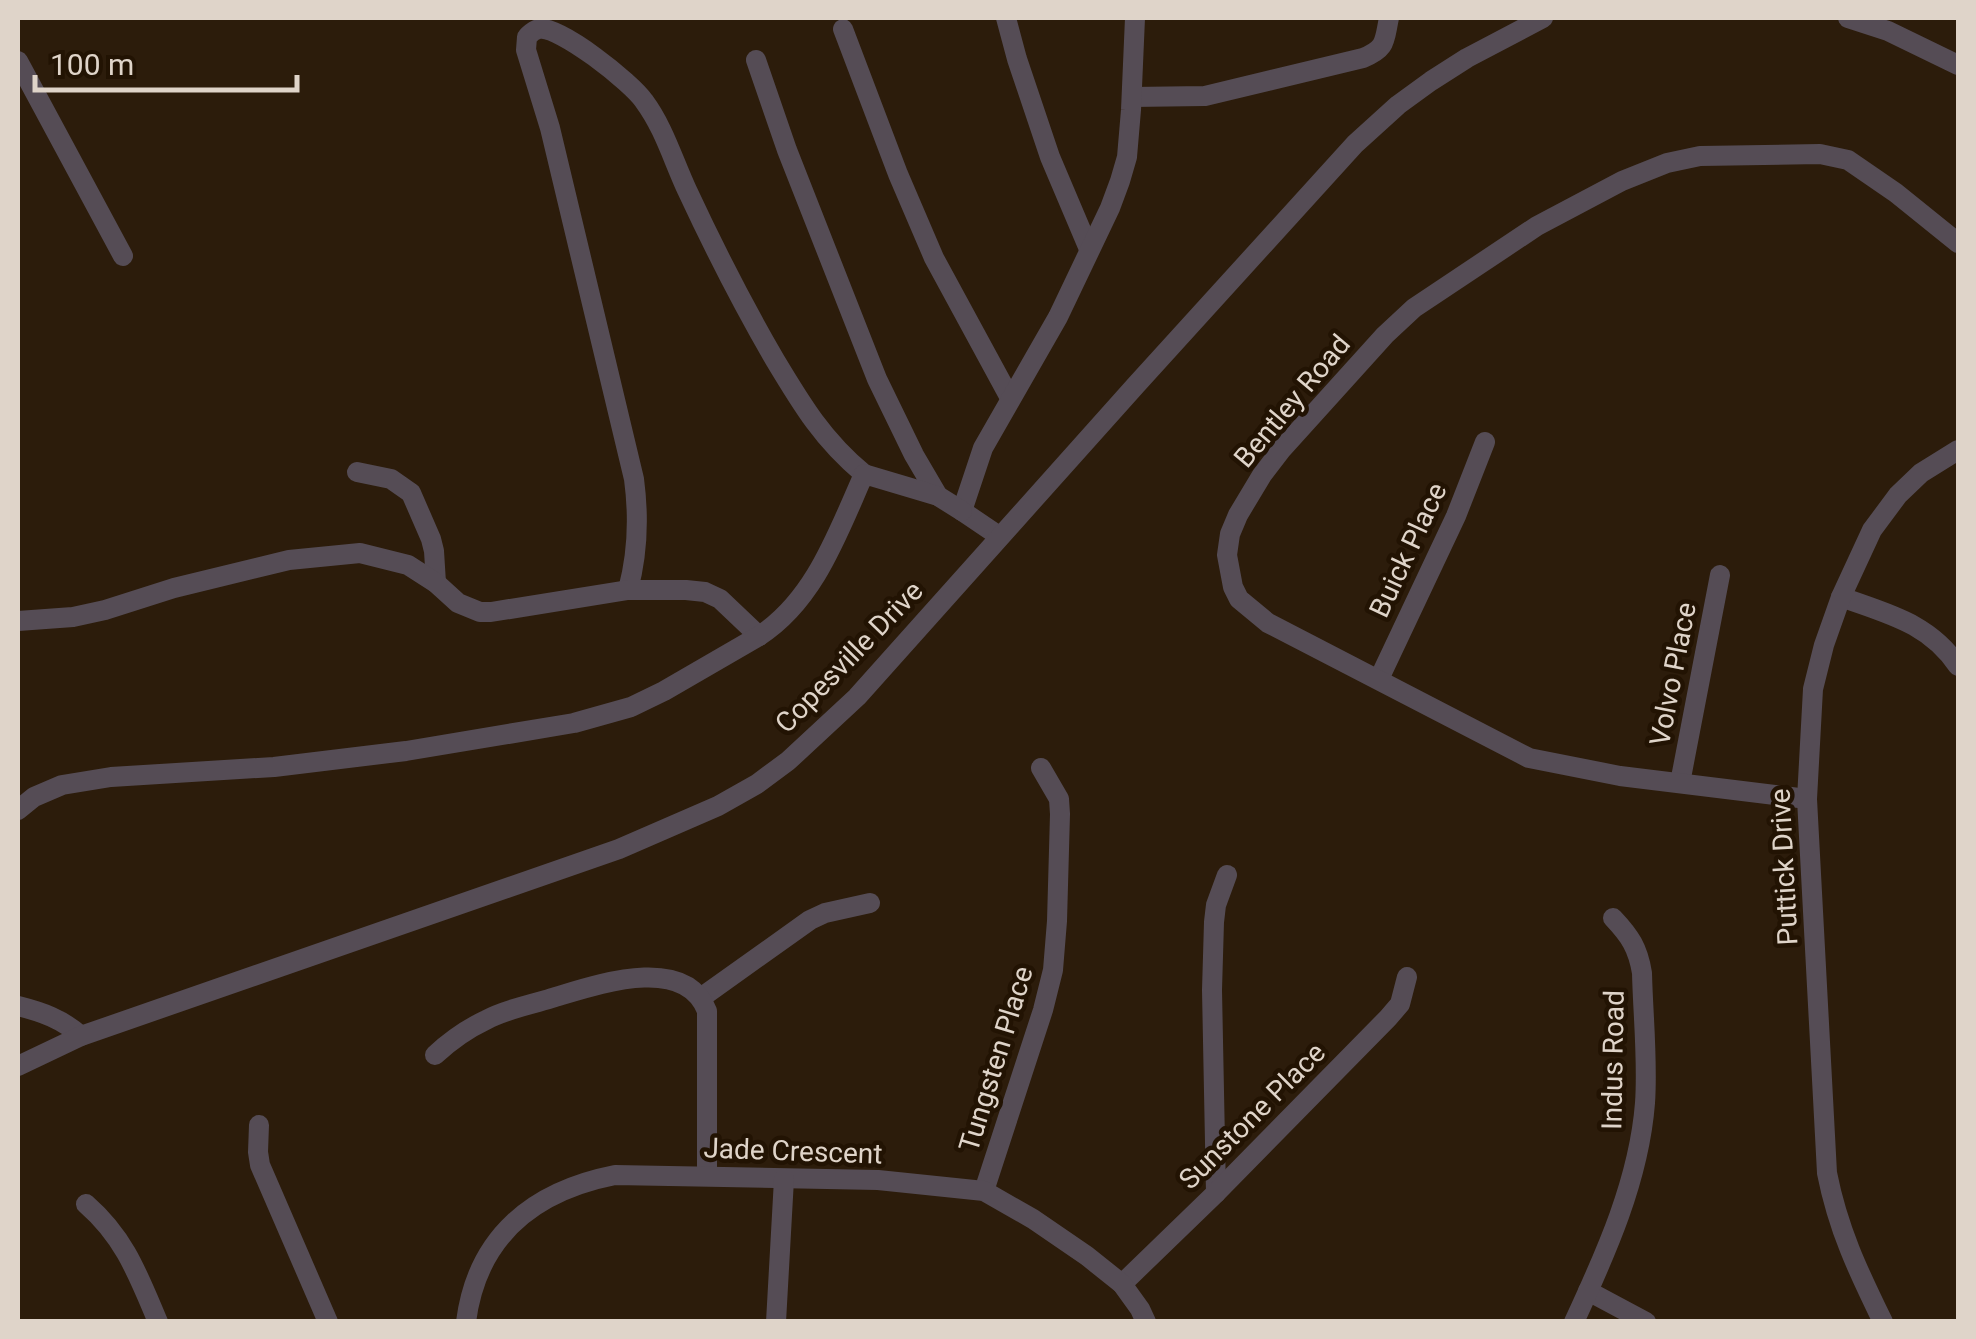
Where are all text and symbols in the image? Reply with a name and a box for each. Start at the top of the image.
scale bar [35,30,298,92]
text: 100 m [50,47,134,82]
street label: Bentley Road [1227,328,1357,474]
street label: Buick Place [1362,477,1454,623]
street label: Copesville Drive [768,574,930,740]
street label: Volvo Place [1643,599,1703,749]
street label: Puttick Drive [1763,788,1805,946]
street label: Tungsten Place [952,962,1040,1156]
street label: Indus Road [1595,990,1631,1130]
street label: Sunstone Place [1172,1036,1332,1196]
street label: Jade Crescent [703,1131,883,1171]

